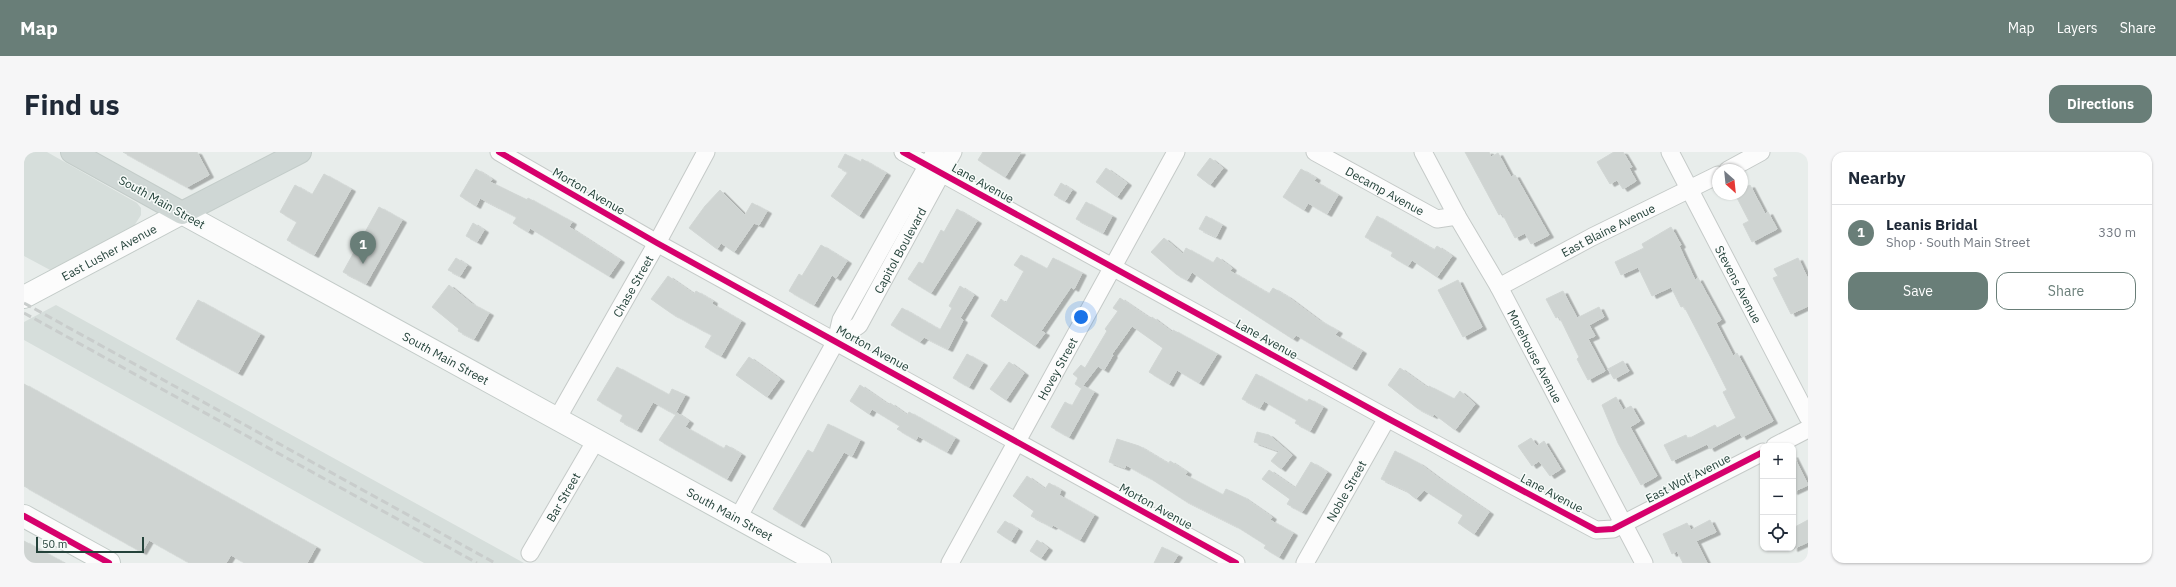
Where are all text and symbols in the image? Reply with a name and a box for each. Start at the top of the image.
text: Map [20,16,58,40]
text: Map [2008,19,2035,37]
text: Layers [2057,19,2098,37]
text: Share [2120,19,2156,37]
button: Directions [2049,85,2152,123]
text: Find us [24,86,120,123]
street label: Lane Avenue [949,160,1017,206]
street label: Decamp Avenue [1343,163,1427,218]
street label: Morton Avenue [550,164,628,218]
north arrow [1712,164,1748,200]
text: Nearby [1848,167,1906,189]
street label: South Main Street [116,172,208,232]
street label: East Blaine Avenue [1558,200,1658,260]
street label: Capitol Boulevard [870,205,929,296]
text: Leanis Bridal [1886,215,1978,234]
street label: East Lusher Avenue [59,220,159,283]
text: 1 [1857,224,1865,241]
text: 330 m [2098,224,2136,241]
pin: 1 [350,231,376,264]
text: Shop · South Main Street [1886,234,2030,251]
street label: Stevens Avenue [1712,243,1765,326]
street label: Chase Street [609,252,656,320]
button: Save [1848,272,1988,310]
button: Share [1996,272,2136,310]
your location [1071,307,1091,327]
street label: Morehouse Avenue [1505,307,1566,406]
street label: Lane Avenue [1233,316,1301,362]
street label: Morton Avenue [834,322,913,375]
street label: South Main Street [400,328,492,388]
street label: Hovey Street [1034,335,1080,402]
map controls [1760,443,1796,551]
button: + [1760,443,1796,479]
street label: East Wolf Avenue [1643,450,1733,506]
street label: Noble Street [1323,458,1369,524]
street label: Bar Street [543,470,583,524]
street label: Lane Avenue [1518,470,1586,516]
button: − [1760,479,1796,515]
street label: Morton Avenue [1117,480,1196,533]
street label: South Main Street [684,484,776,543]
button: locate [1760,515,1796,551]
scale bar [36,535,144,554]
text: 50 m [42,537,67,551]

